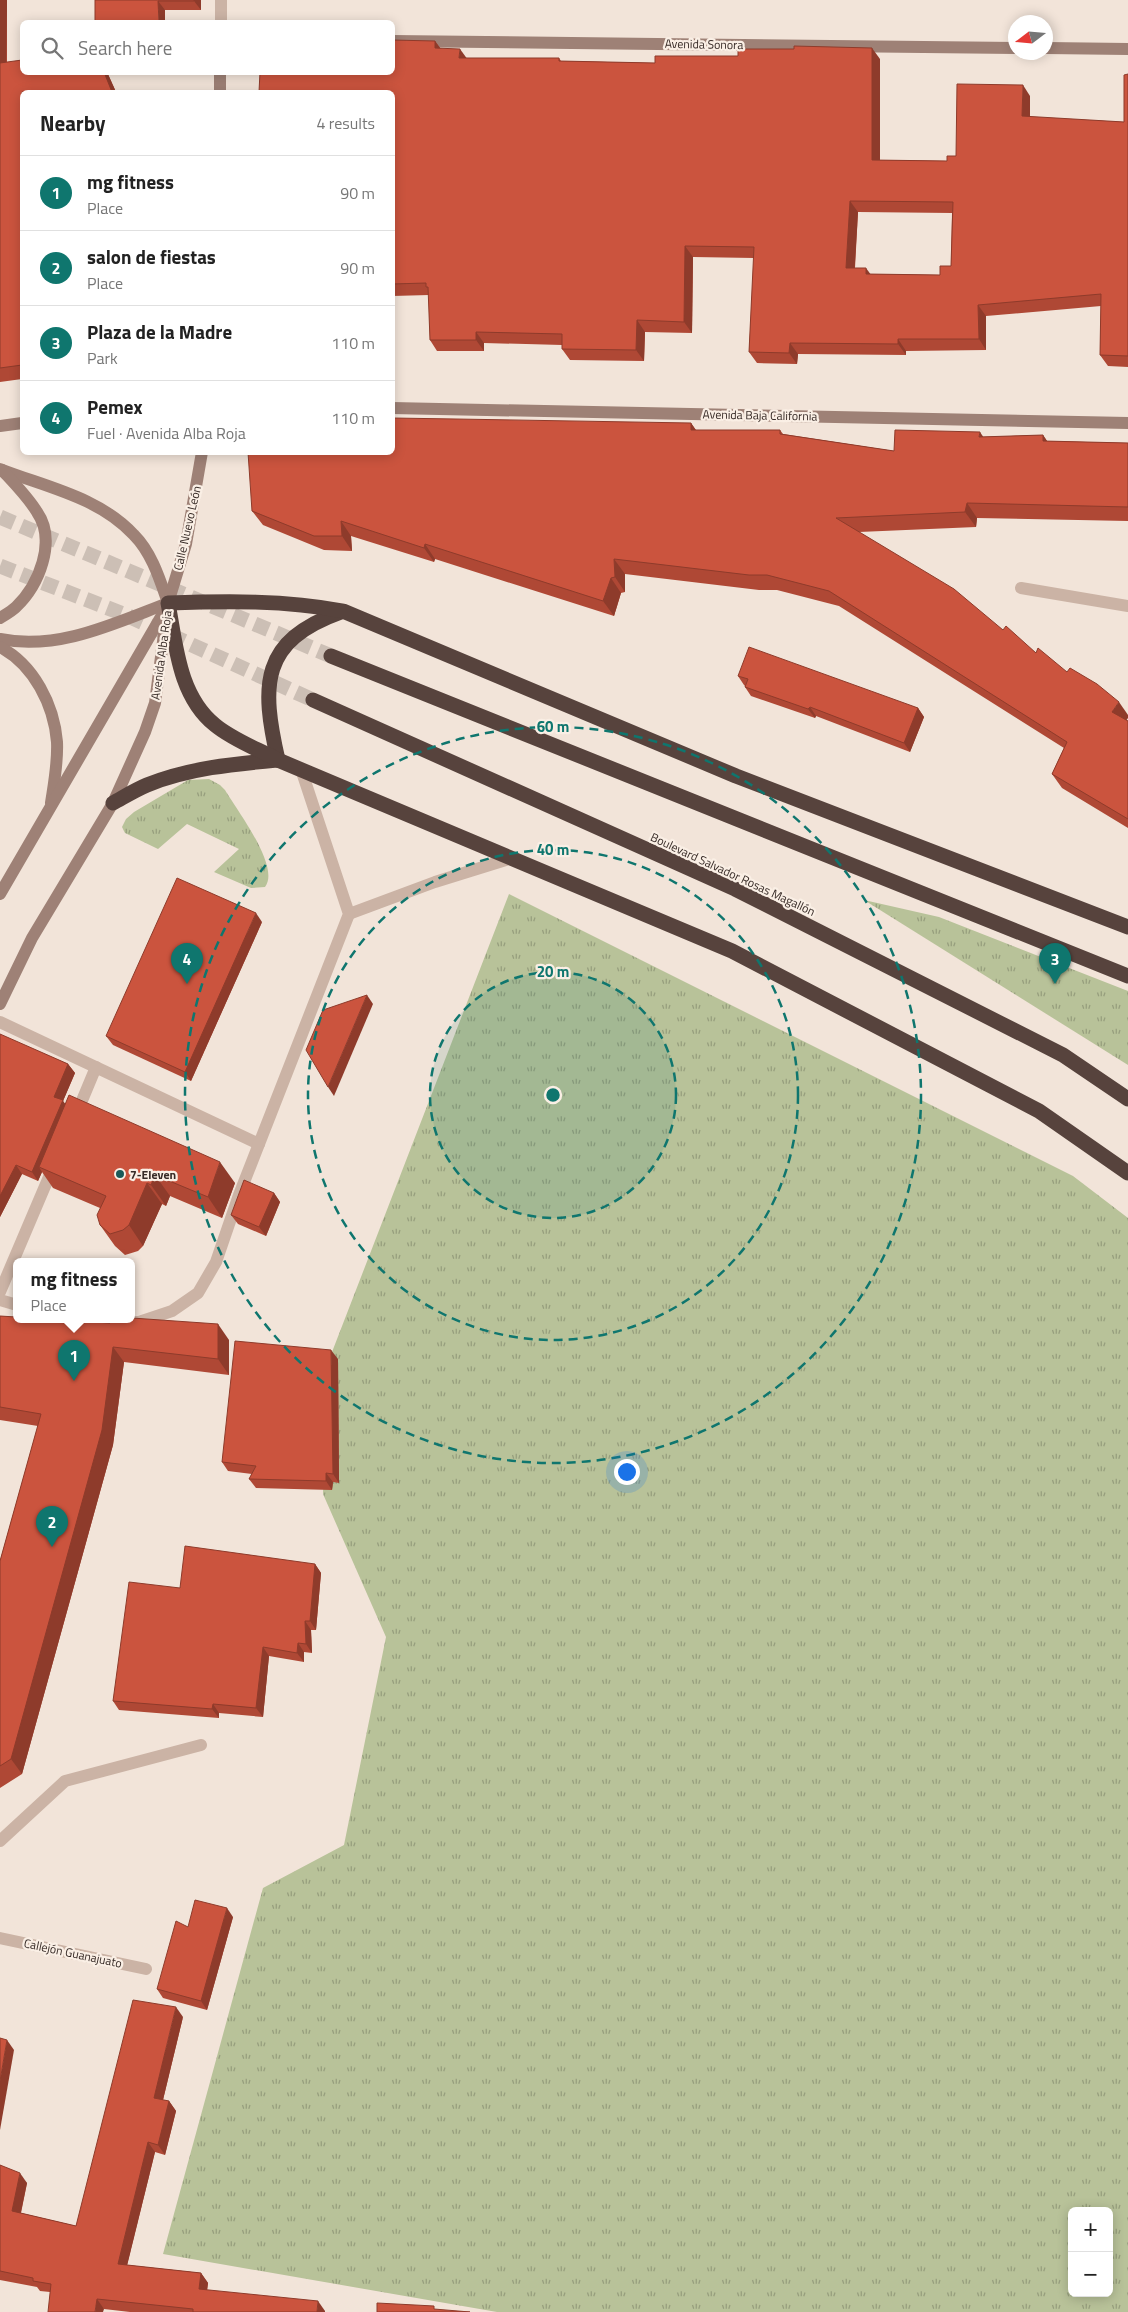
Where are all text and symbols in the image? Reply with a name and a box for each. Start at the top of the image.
north arrow [1008,15,1053,60]
search box [20,20,395,75]
text: Search here [78,33,172,62]
icon: search [38,34,66,62]
street label: Avenida Sonora [665,34,743,54]
text: Nearby [40,107,105,139]
text: 4 results [316,111,375,135]
text: mg fitness [87,167,174,196]
text: 1 [52,181,60,205]
text: 90 m [340,181,375,205]
text: Place [87,196,123,220]
text: salon de fiestas [87,242,216,271]
text: 2 [52,256,60,280]
text: 90 m [340,256,375,280]
text: Place [87,271,123,295]
text: Plaza de la Madre [87,317,232,346]
text: 3 [52,331,60,355]
text: 110 m [331,331,375,355]
text: Park [87,346,118,370]
text: Pemex [87,392,143,421]
street label: Avenida Baja California [702,404,818,426]
text: 4 [52,406,60,430]
text: 110 m [331,406,375,430]
text: Fuel · Avenida Alba Roja [87,421,246,445]
street label: Calle Nuevo León [168,484,206,572]
street label: Avenida Alba Roja [145,609,177,701]
text: 60 m [537,715,569,738]
street label: Boulevard Salvador Rosas Magallón [647,827,819,921]
text: 40 m [537,838,569,861]
pin: 4 [171,943,203,984]
pin: 3 [1039,943,1071,984]
text: 20 m [537,960,569,983]
centre of rings [544,1086,562,1104]
place label: 7-Eleven [130,1165,176,1184]
marker: 7-Eleven [114,1168,126,1180]
popup [13,1258,135,1323]
text: mg fitness [30,1264,118,1293]
text: Place [30,1293,67,1317]
pin: 1 [58,1340,90,1381]
your location [614,1459,640,1485]
pin: 2 [36,1506,68,1547]
street label: Callejón Guanajuato [22,1933,124,1973]
map controls [1068,2207,1113,2297]
button: + [1068,2207,1113,2252]
button: − [1068,2252,1113,2297]

